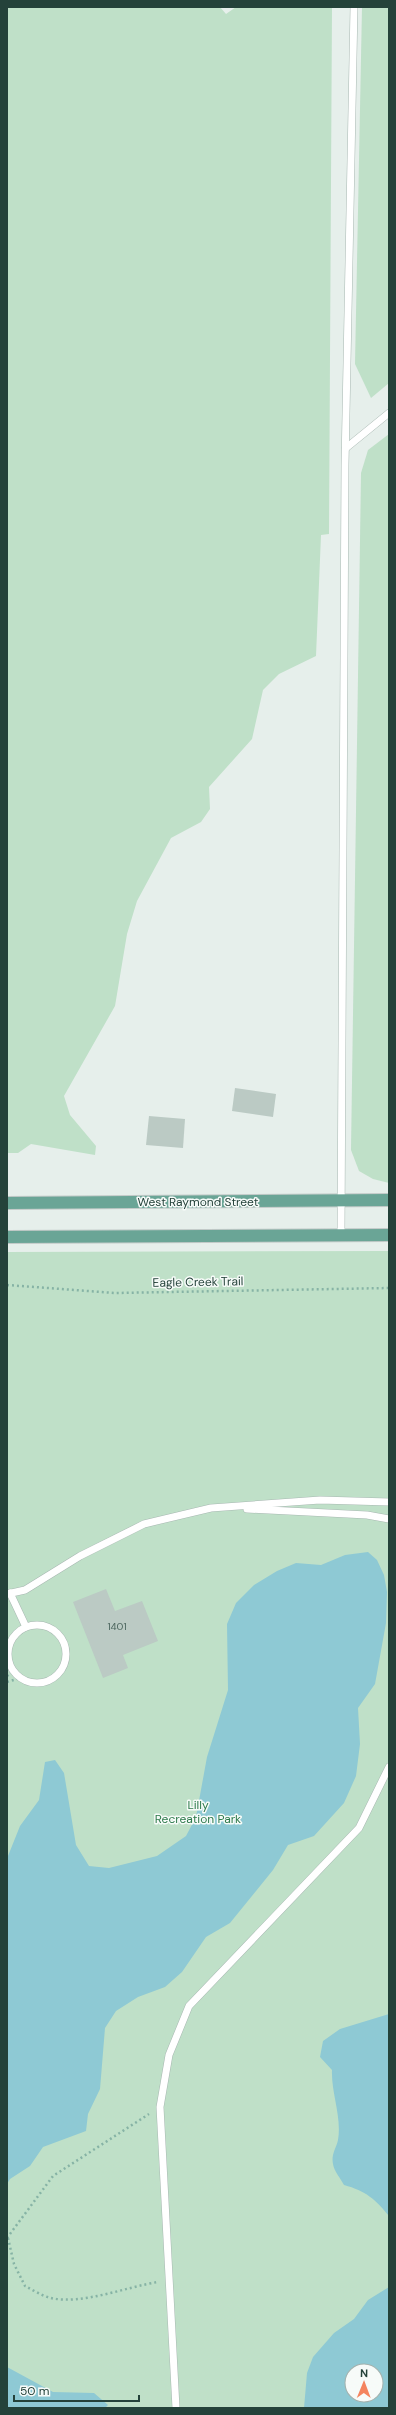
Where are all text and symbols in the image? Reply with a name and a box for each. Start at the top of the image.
street label: West Raymond Street [138,1194,259,1210]
street label: Eagle Creek Trail [152,1273,244,1291]
house number: 1401 [107,1620,127,1633]
park label: Lilly Recreation Park [155,1797,241,1827]
north arrow [344,2363,384,2403]
text: N [360,2366,368,2380]
scale bar [14,2377,139,2403]
text: 50 m [20,2383,49,2399]

